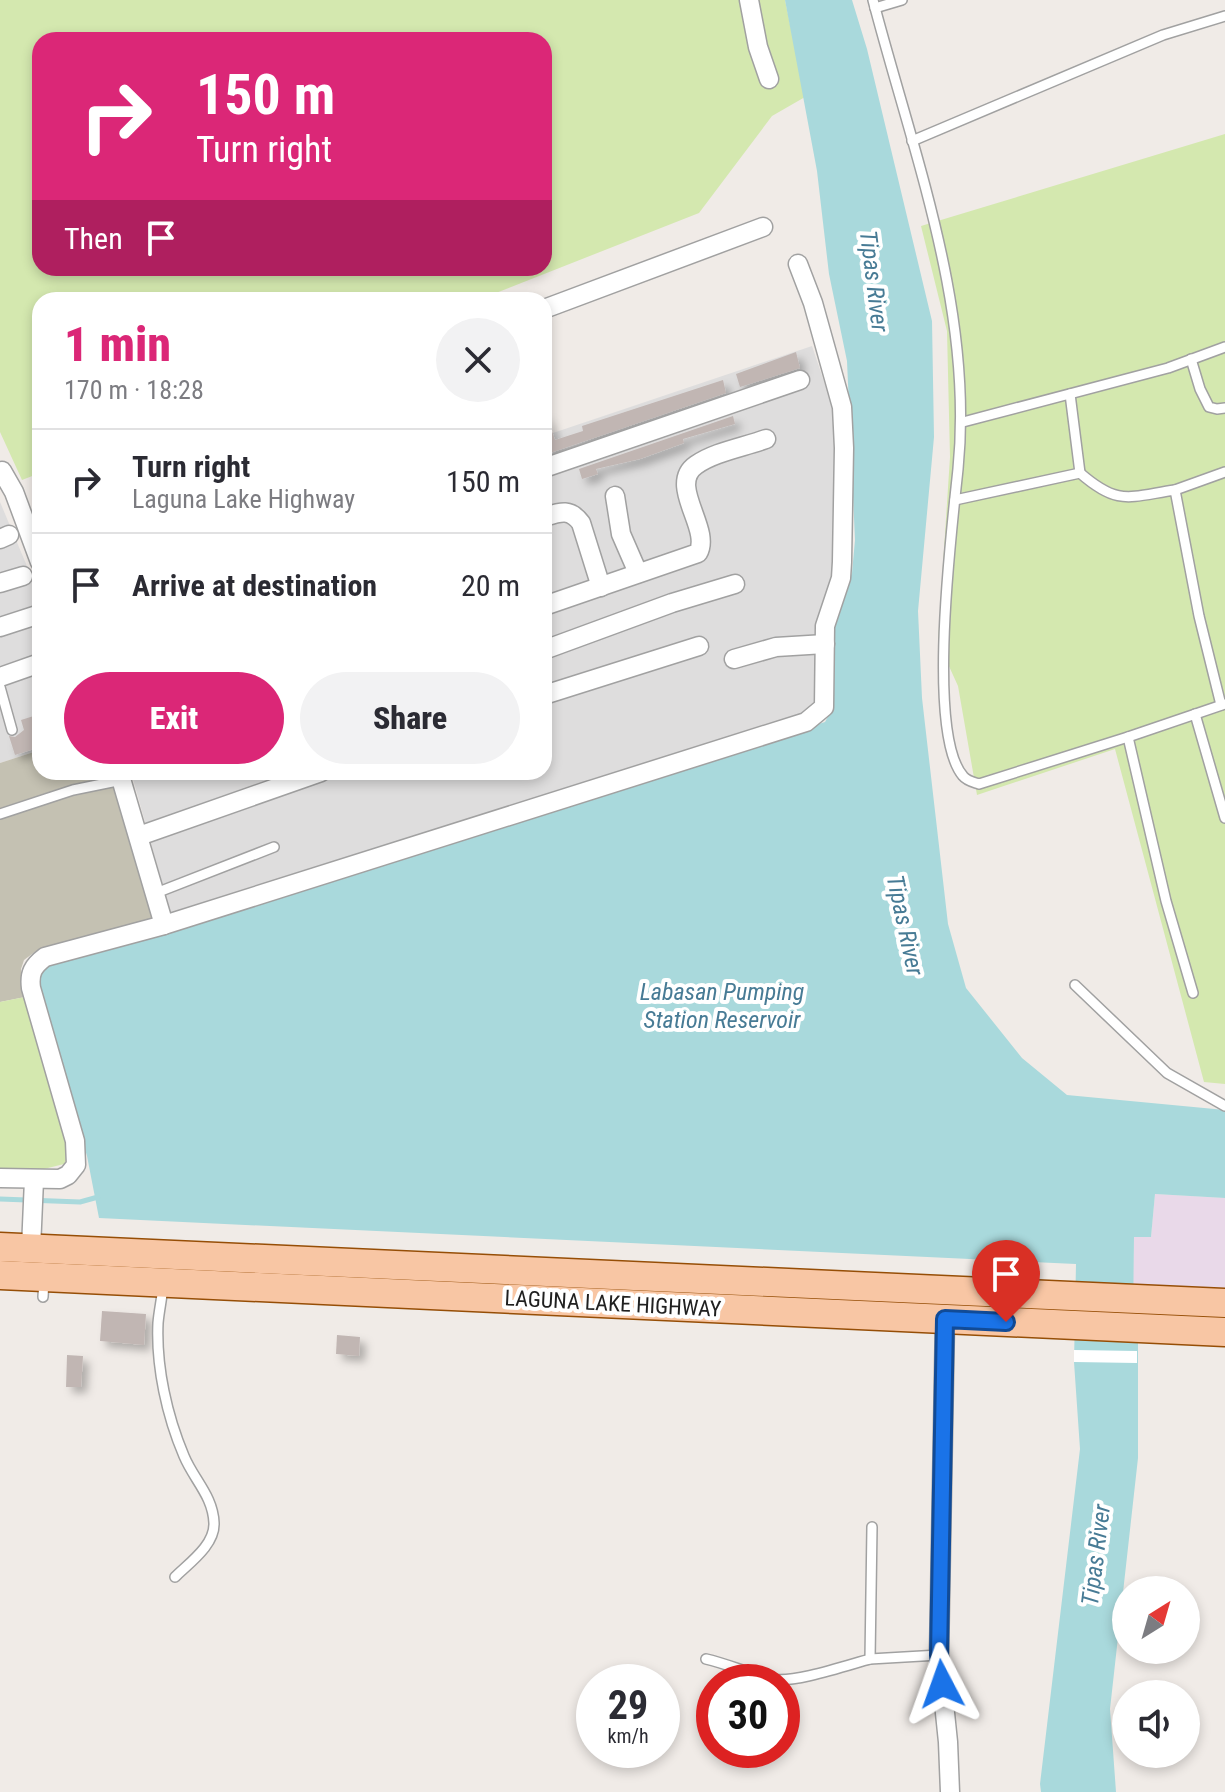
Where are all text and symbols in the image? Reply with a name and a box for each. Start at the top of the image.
text: 150 m [196,62,335,128]
icon: right [64,64,168,168]
text: Turn right [196,129,332,171]
icon: arrive [139,216,183,260]
text: Then [64,221,123,256]
water label: Tipas River [854,229,894,334]
text: 1 min [64,316,171,373]
button: close [436,318,520,402]
text: 170 m · 18:28 [64,375,204,405]
text: Turn right [132,449,250,484]
icon: right [64,459,108,503]
text: 150 m [446,464,520,499]
text: Laguna Lake Highway [132,484,355,514]
icon: arrive [64,563,108,607]
text: Arrive at destination [132,568,377,603]
text: 20 m [461,568,520,603]
button: Exit [64,672,284,764]
button: Share [300,672,520,764]
water label: Tipas River [881,872,929,979]
water label: Labasan Pumping Station Reservoir [640,978,804,1034]
pin [972,1240,1040,1322]
icon: arrive [984,1252,1028,1296]
street label: LAGUNA LAKE HIGHWAY [504,1285,722,1322]
water label: Tipas River [1076,1502,1116,1607]
north arrow [1112,1576,1200,1664]
map controls [1112,1576,1200,1768]
position arrow [900,1642,984,1726]
speed limit sign: 30 [696,1664,800,1768]
button: sound [1112,1680,1200,1768]
text: 29 [608,1682,648,1729]
text: km/h [607,1724,649,1748]

